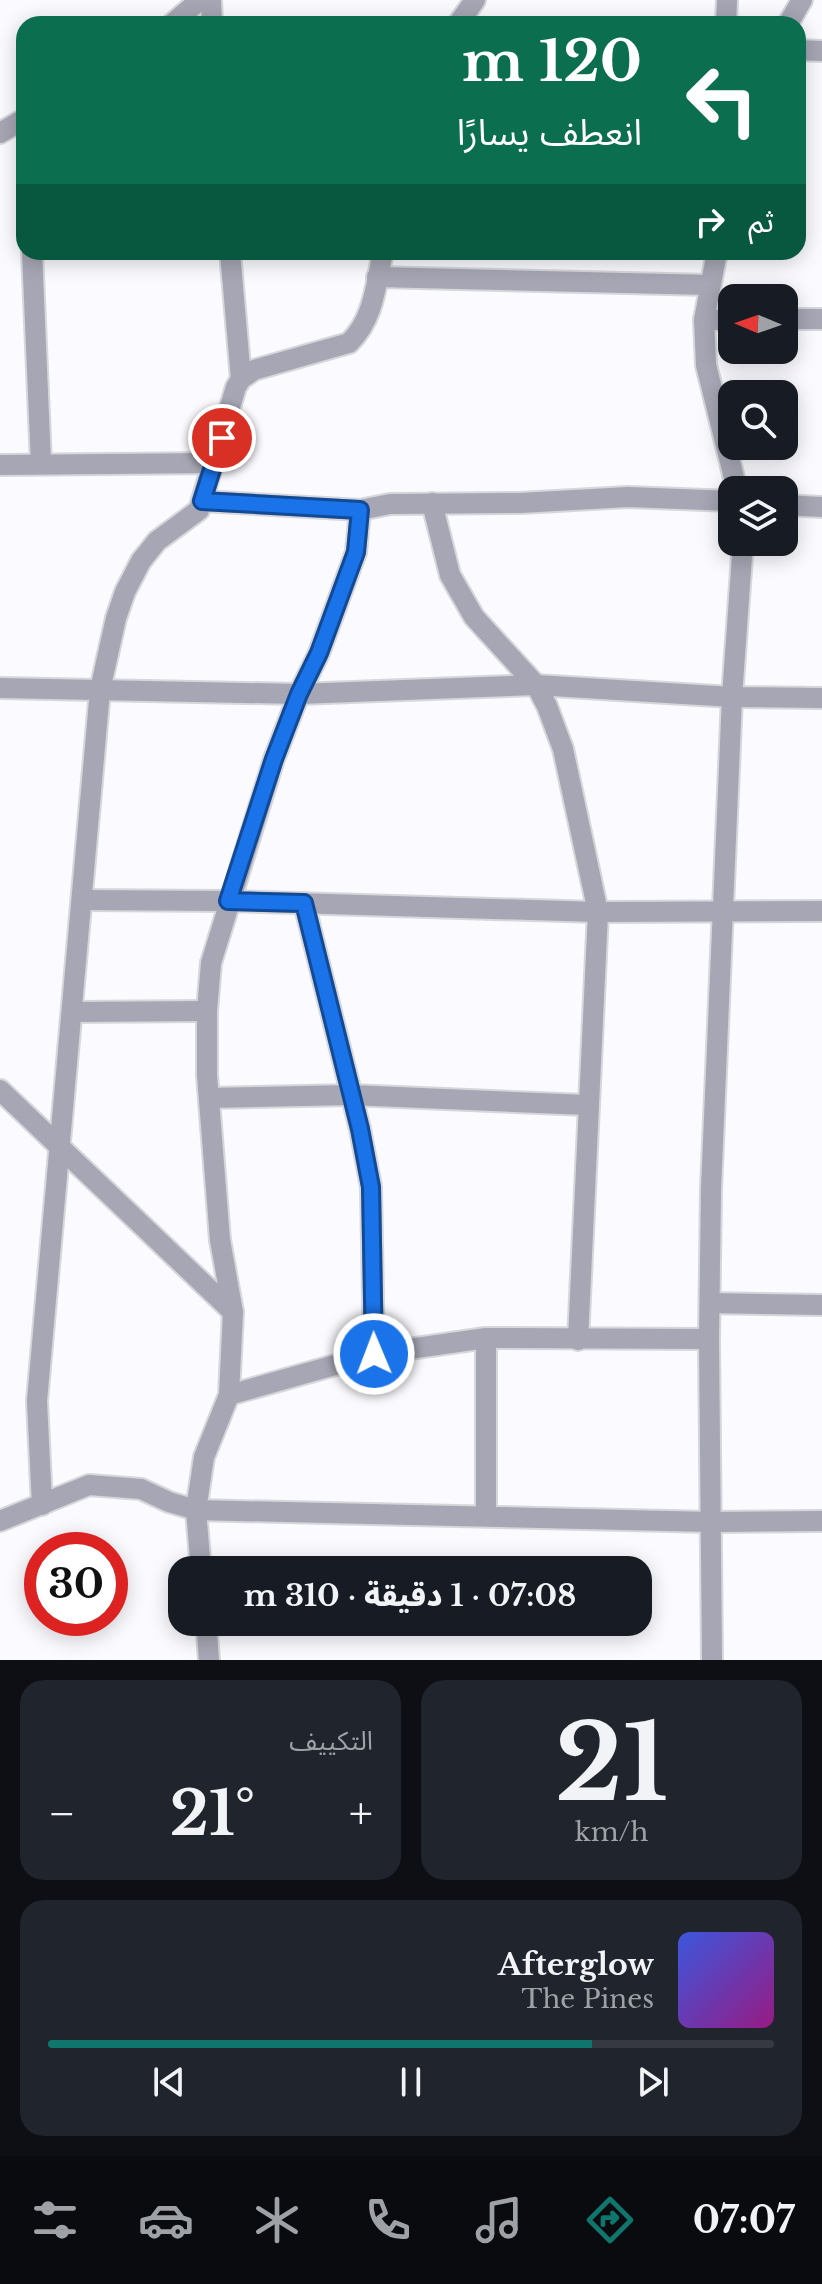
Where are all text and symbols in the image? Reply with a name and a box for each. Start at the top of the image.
text: 120 m [462,27,642,96]
icon: left [670,48,774,152]
text: انعطف يسارًا [457,110,642,155]
icon: right [688,200,732,244]
text: ثم [748,203,774,240]
north arrow [718,284,798,364]
map controls [718,284,798,556]
button: search [718,380,798,460]
pin [188,404,256,472]
icon: arrive [200,416,244,460]
button: layers [718,476,798,556]
position arrow [332,1312,416,1396]
speed limit sign: 30 [24,1532,128,1636]
text: 07:08 · 1 دقيقة · 310 m [244,1577,576,1614]
text: 21 [555,1699,668,1828]
text: التكييف [289,1725,373,1757]
text: 21° [170,1777,255,1851]
text: − [48,1786,76,1841]
text: + [349,1786,373,1841]
text: km/h [575,1816,648,1848]
text: Afterglow [498,1946,654,1983]
text: The Pines [522,1983,654,2015]
icon: previous [147,2060,191,2104]
icon: pause [389,2060,433,2104]
icon: next [631,2060,675,2104]
icon: filters [27,2192,83,2248]
icon: car [138,2192,194,2248]
icon: climate [249,2192,305,2248]
icon: phone [360,2192,416,2248]
icon: music [471,2192,527,2248]
icon: directions [582,2192,638,2248]
text: 07:07 [693,2198,795,2243]

